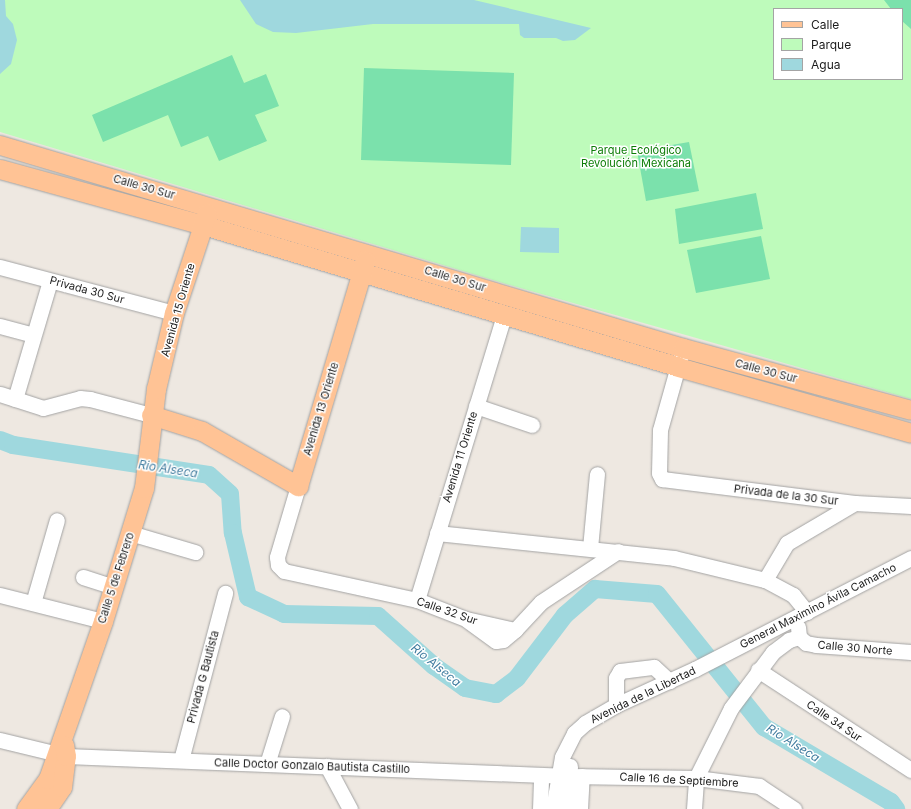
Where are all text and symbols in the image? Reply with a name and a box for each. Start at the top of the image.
legend [773,8,903,80]
text: Calle [811,17,839,32]
text: Parque [811,37,851,52]
text: Agua [811,57,840,72]
park label: Parque Ecológico Revolución Mexicana [581,144,691,170]
street label: Calle 30 Sur [112,172,176,202]
street label: Avenida 15 Oriente [158,262,198,358]
street label: Calle 30 Sur [423,263,487,295]
street label: Privada 30 Sur [48,274,126,306]
street label: Calle 30 Sur [734,356,798,386]
street label: Avenida 13 Oriente [301,361,341,457]
street label: Avenida 11 Oriente [440,410,480,504]
water label: Rio Alseca [137,457,199,481]
street label: Privada de la 30 Sur [733,482,839,508]
street label: Calle 5 de Febrero [95,531,137,625]
street label: General Maximino Ávila Camacho [738,561,898,651]
street label: Calle 32 Sur [415,594,479,628]
street label: Privada G Bautista [184,629,222,725]
street label: Calle 30 Norte [817,638,893,658]
water label: Rio Alseca [408,641,464,689]
street label: Avenida de la Libertad [588,664,698,726]
street label: Calle 34 Sur [804,698,864,744]
water label: Rio Alseca [764,721,822,765]
street label: Calle Doctor Gonzalo Bautista Castillo [214,756,410,776]
street label: Calle 16 de Septiembre [619,770,739,790]

